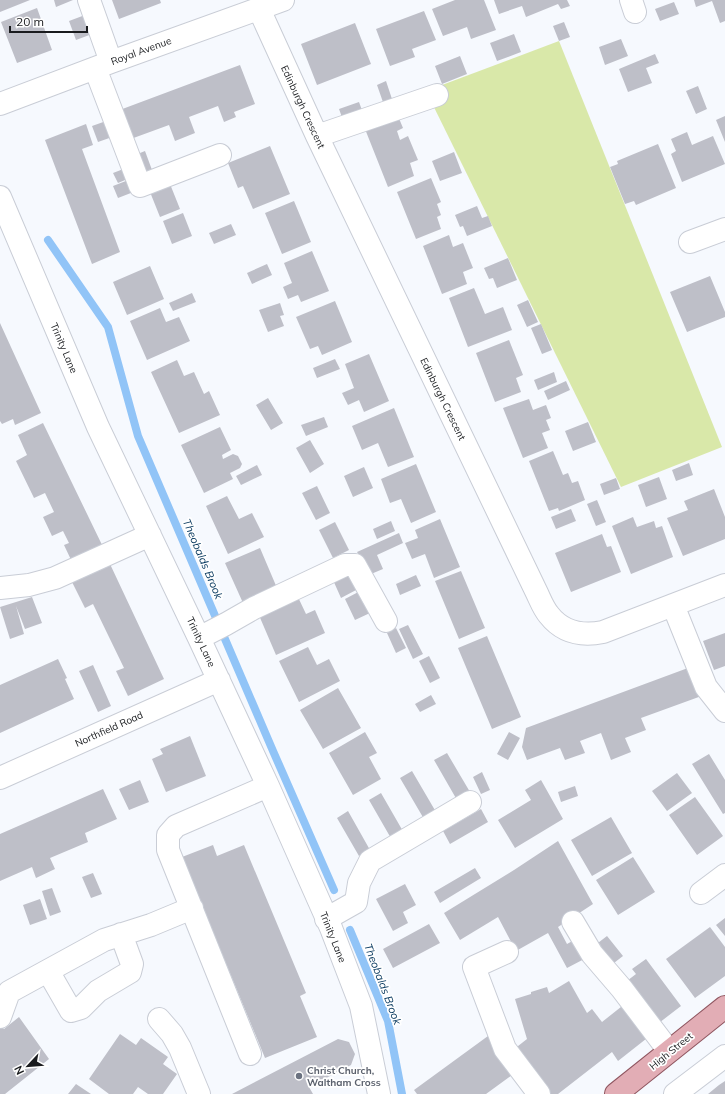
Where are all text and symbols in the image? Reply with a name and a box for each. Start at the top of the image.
scale bar [10,8,87,34]
text: 20 m [16,14,44,29]
street label: Royal Avenue [109,34,173,68]
street label: Edinburgh Crescent [278,63,328,151]
street label: Trinity Lane [48,321,80,375]
street label: Edinburgh Crescent [417,356,469,443]
water label: Theobalds Brook [180,517,226,601]
street label: Trinity Lane [184,615,218,669]
street label: Northfield Road [73,708,145,750]
street label: Trinity Lane [317,910,349,964]
water label: Theobalds Brook [361,941,405,1027]
street label: High Street [647,1029,696,1072]
north arrow [8,1046,48,1086]
text: N [11,1064,27,1077]
place label: Christ Church, Waltham Cross [307,1064,381,1089]
marker: Christ Church, Waltham Cross [294,1071,304,1081]

